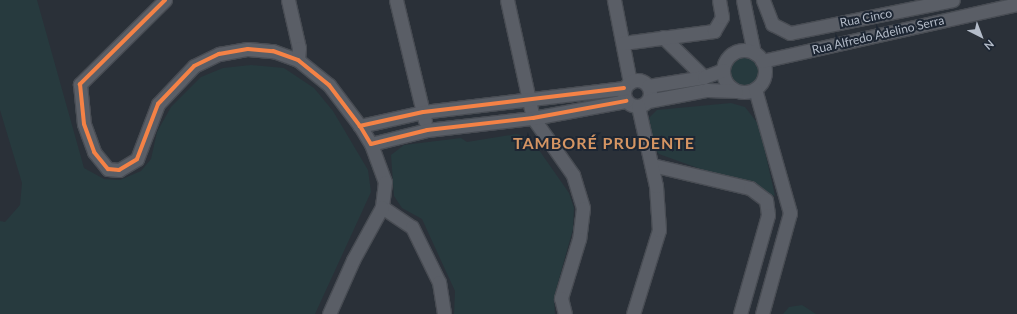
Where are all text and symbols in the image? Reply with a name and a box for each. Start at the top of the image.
street label: Rua Cinco [839,6,893,30]
street label: Rua Alfredo Adelino Serra [810,13,946,57]
north arrow [961,16,1001,56]
text: N [982,38,997,53]
district label: TAMBORÉ PRUDENTE [513,133,695,153]

